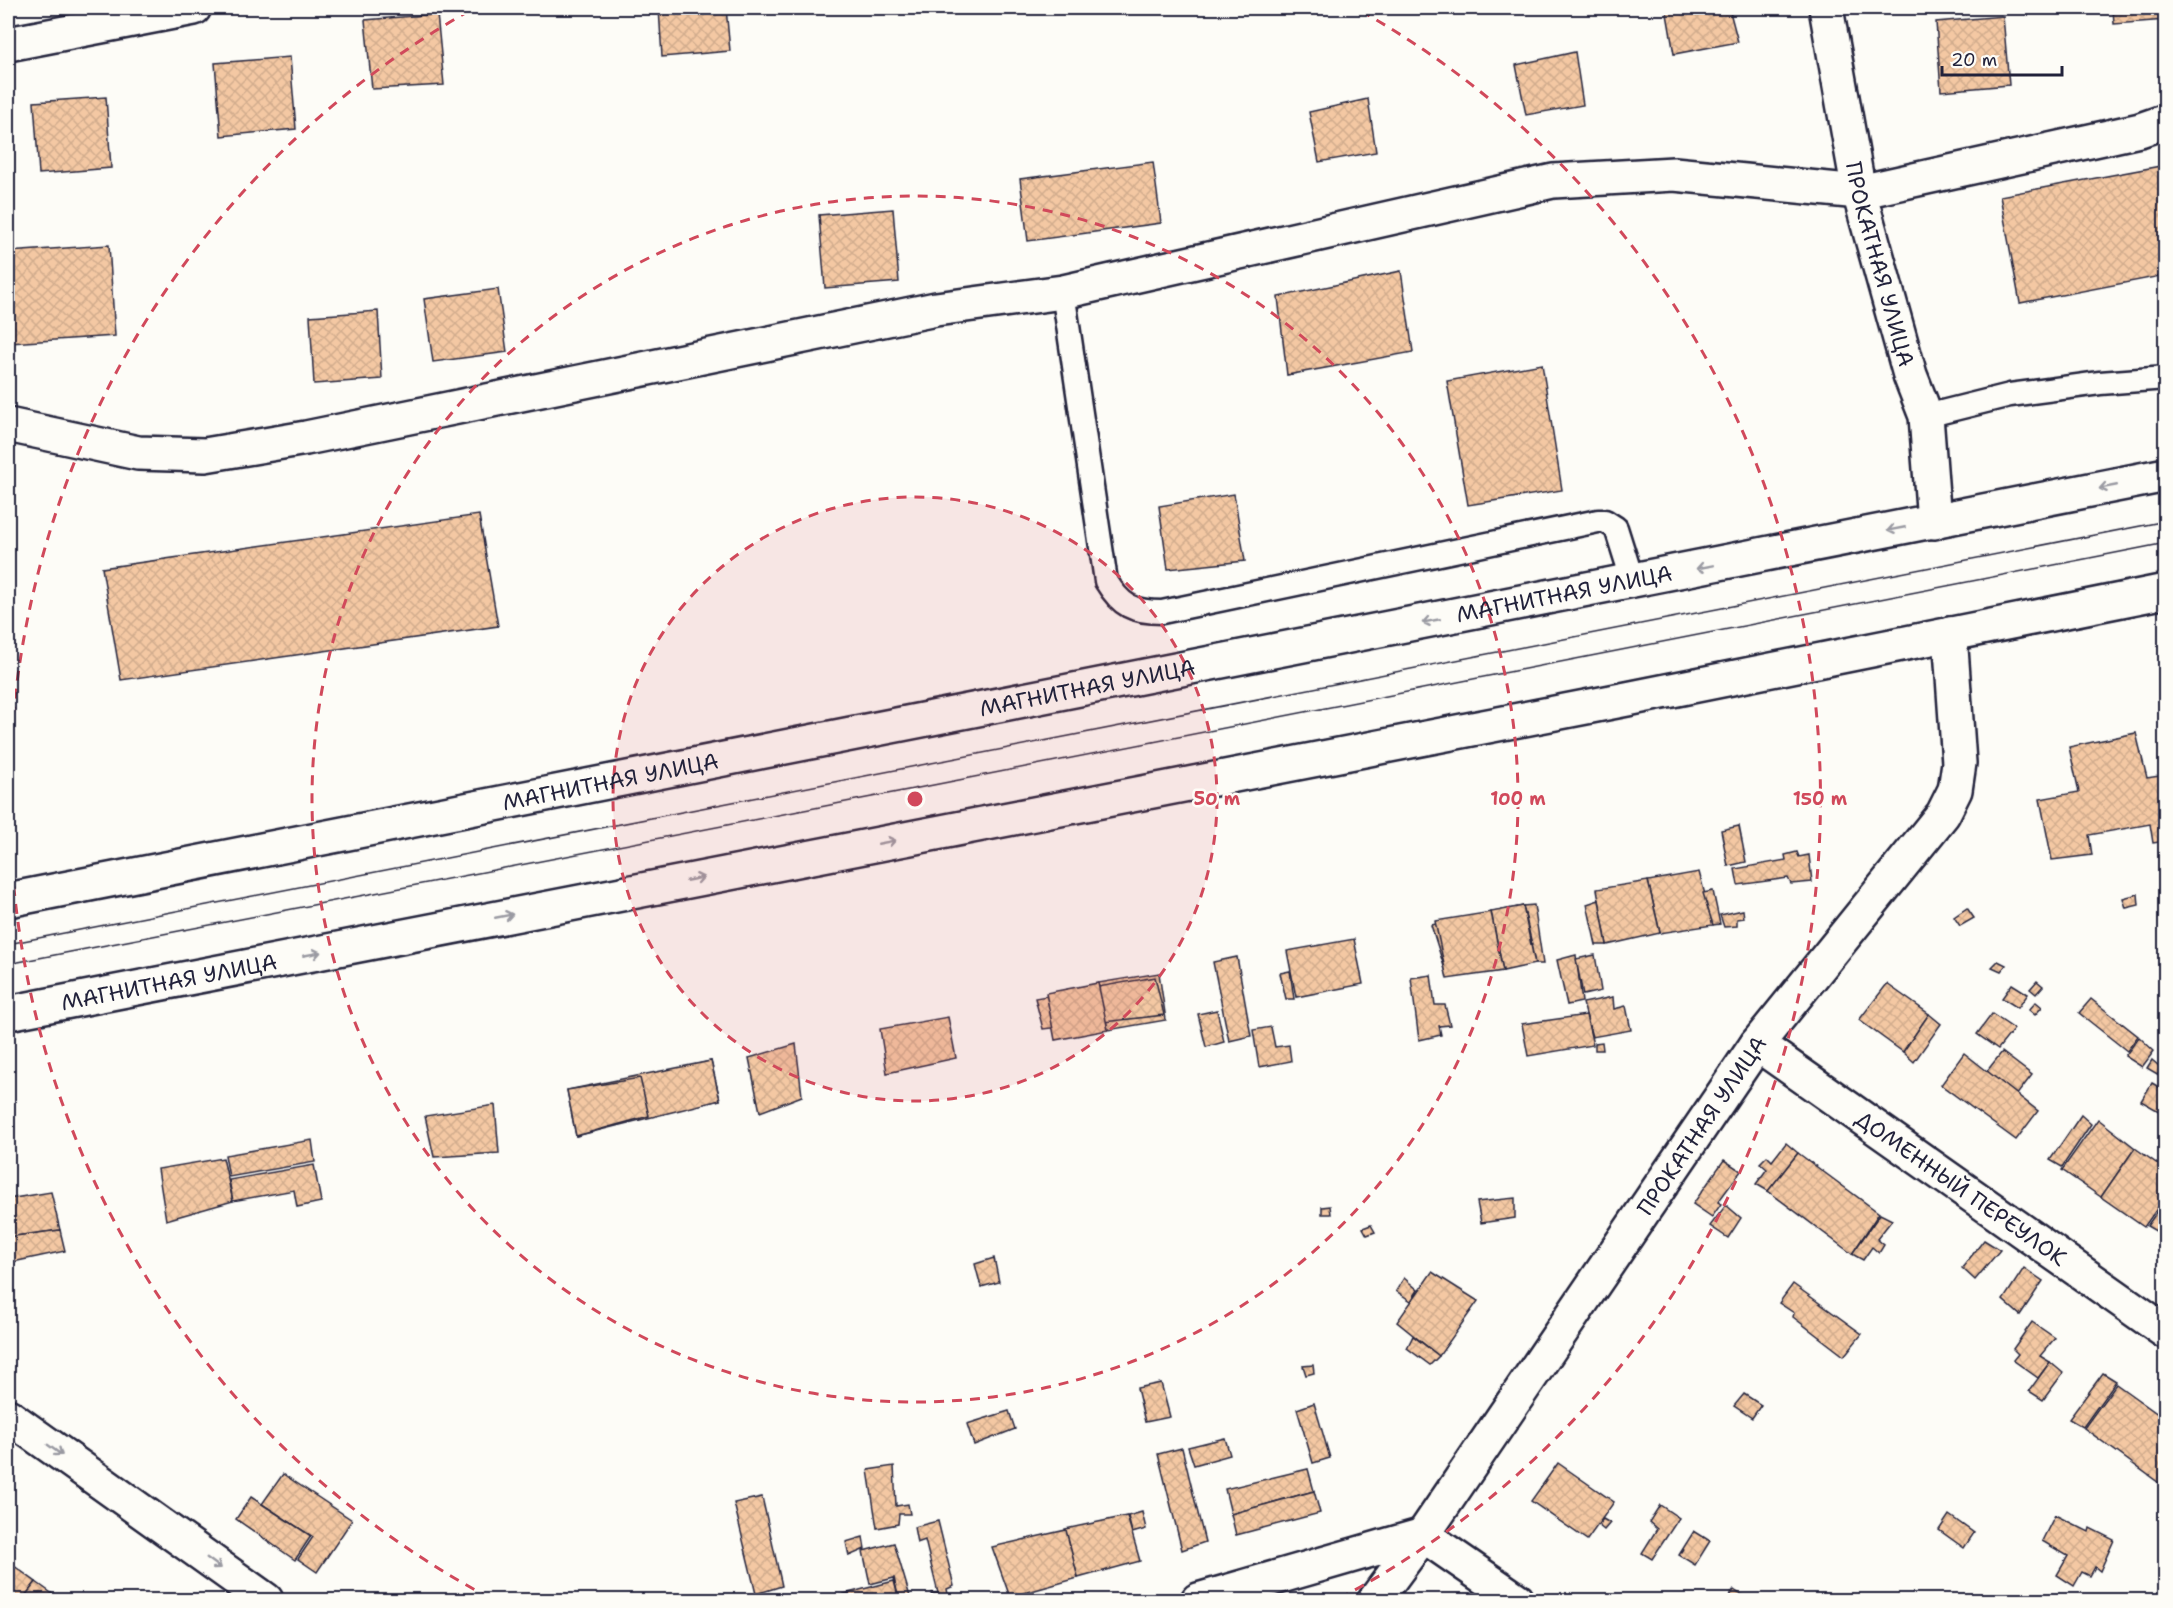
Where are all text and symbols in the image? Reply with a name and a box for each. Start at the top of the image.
scale bar [1942,39,2062,77]
text: 20 m [1951,48,1997,72]
street label: ПРОКАТНАЯ УЛИЦА [1839,159,1921,370]
one-way arrow [2099,482,2118,493]
one-way arrow [1887,524,1907,535]
street label: МАГНИТНАЯ УЛИЦА [1454,558,1675,629]
one-way arrow [1696,562,1715,573]
one-way arrow [1422,616,1442,627]
street label: МАГНИТНАЯ УЛИЦА [977,652,1198,723]
street label: МАГНИТНАЯ УЛИЦА [500,746,721,817]
text: 50 m [1194,787,1241,811]
text: 100 m [1490,787,1546,811]
text: 150 m [1793,787,1848,811]
centre of rings [905,789,925,809]
one-way arrow [876,836,896,847]
one-way arrow [685,873,704,884]
one-way arrow [493,910,513,921]
street label: МАГНИТНАЯ УЛИЦА [59,947,280,1017]
one-way arrow [302,948,322,959]
street label: ПРОКАТНАЯ УЛИЦА [1630,1030,1773,1221]
street label: ДОМЕННЫЙ ПЕРЕУЛОК [1850,1104,2073,1272]
one-way arrow [47,1444,63,1456]
one-way arrow [205,1557,221,1569]

